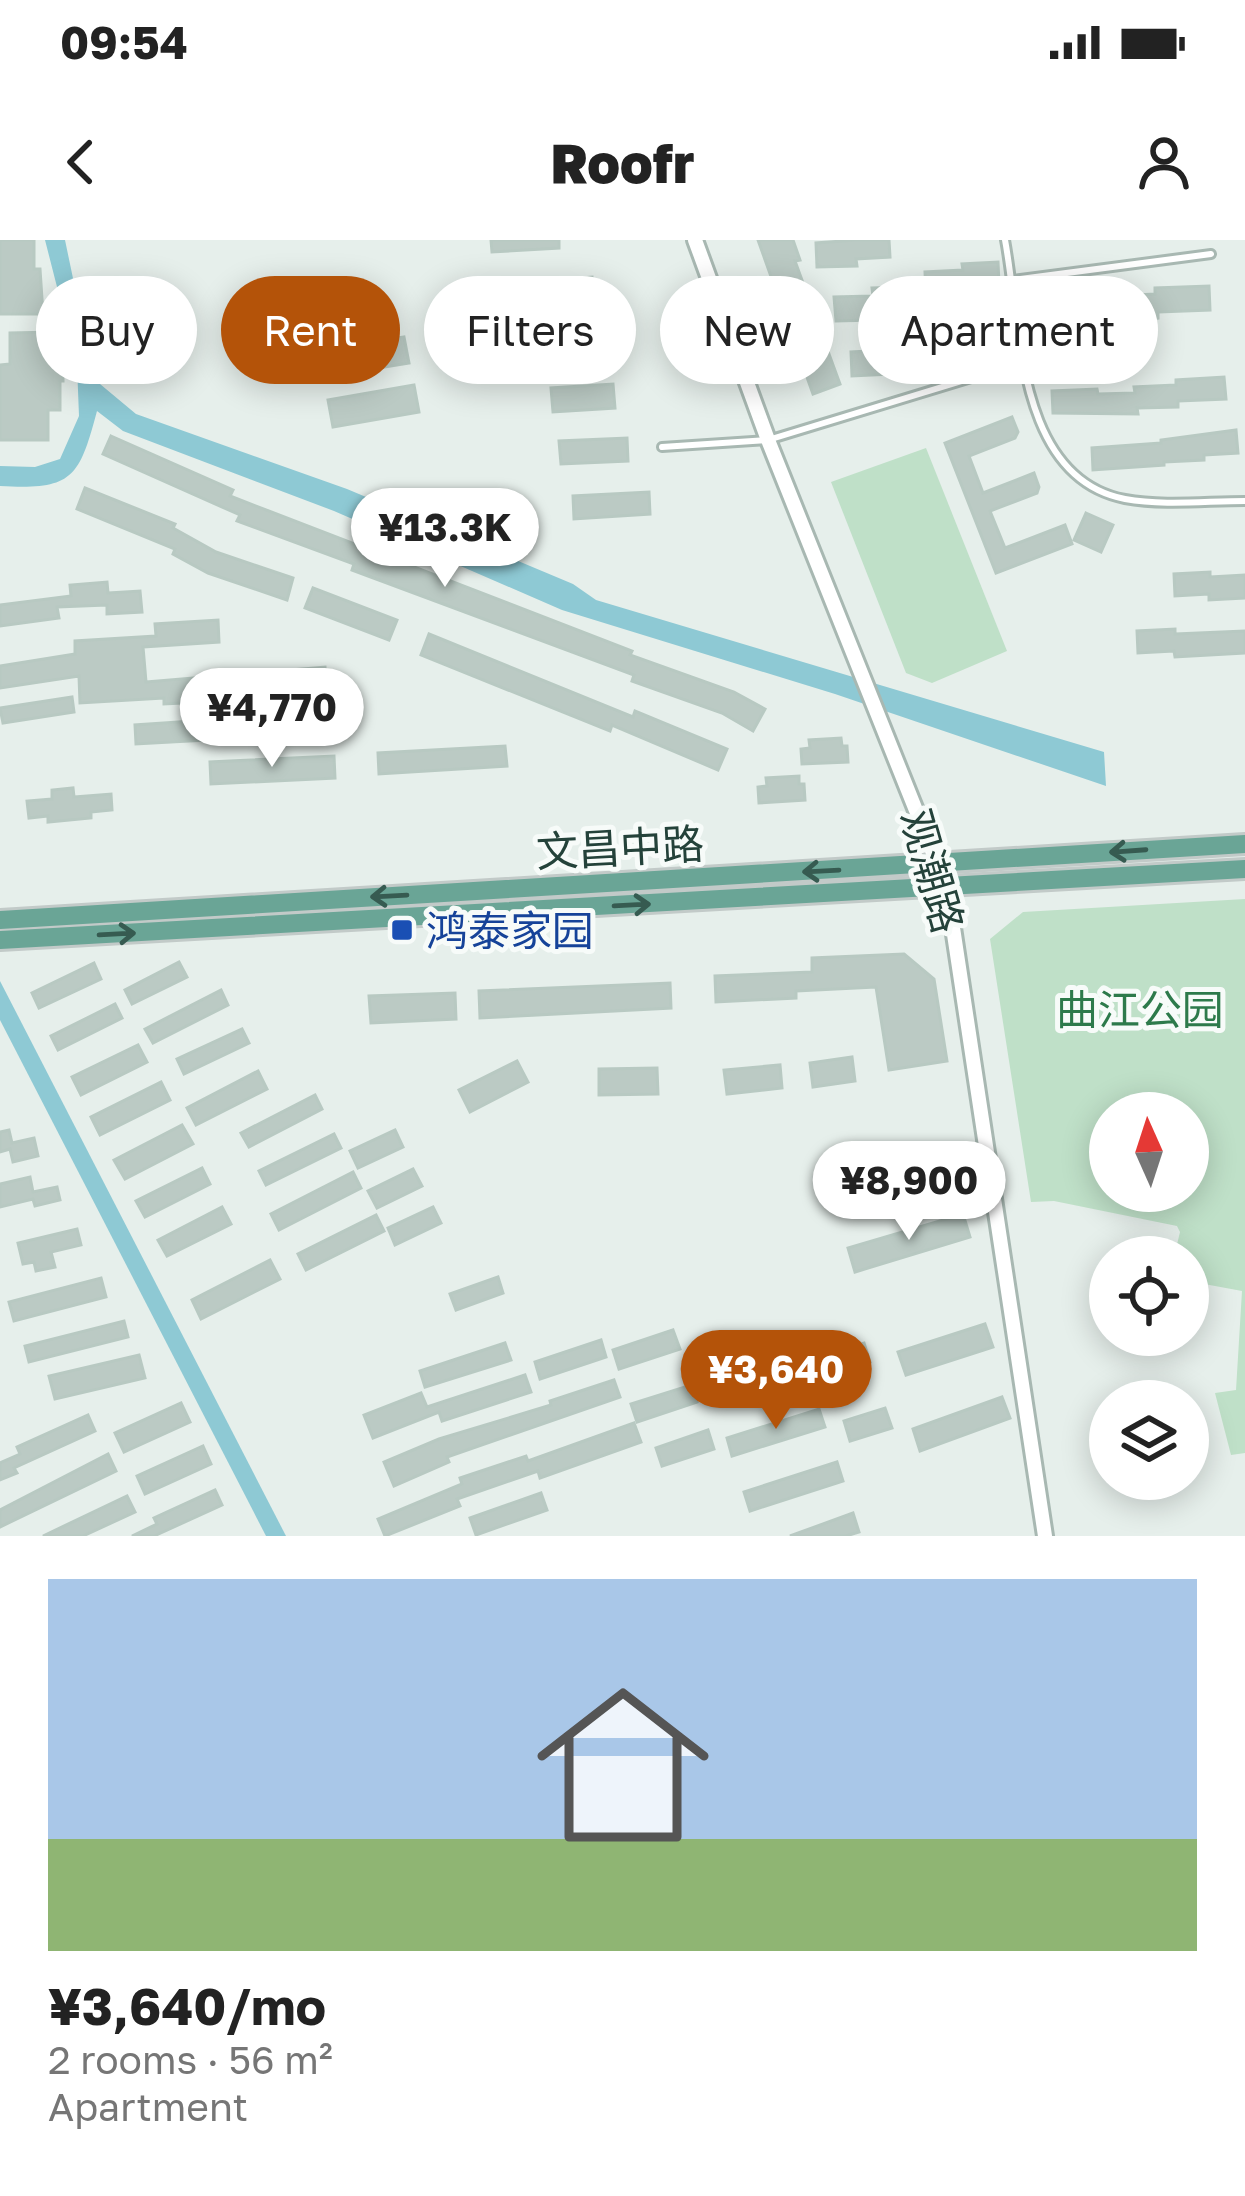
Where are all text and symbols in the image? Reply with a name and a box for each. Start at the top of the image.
text: 09:54 [60,15,188,69]
icon: back [48,129,114,195]
icon: person [1131,129,1197,195]
text: Roofr [551,130,694,195]
chip: Buy [36,276,197,384]
chip: Rent [221,276,400,384]
chip: Filters [424,276,636,384]
chip: New [660,276,834,384]
chip: Apartment [858,276,1158,384]
pin: ¥13.3K [347,488,543,590]
text: ¥13.3K [378,503,512,550]
pin: ¥4,770 [174,668,370,770]
text: ¥4,770 [207,683,337,730]
street label: 观潮路 [892,804,974,938]
street label: 文昌中路 [535,818,705,876]
one-way arrow [1109,840,1148,863]
one-way arrow [802,859,841,882]
one-way arrow [371,885,410,908]
one-way arrow [612,894,651,917]
place label: 鸿泰家园 [426,905,594,955]
marker: 鸿泰家园 [389,917,415,943]
one-way arrow [97,922,136,945]
park label: 曲江公园 [1056,984,1224,1034]
north arrow [1089,1092,1209,1212]
map controls [1089,1092,1209,1500]
pin: ¥8,900 [811,1141,1007,1243]
text: ¥8,900 [840,1156,978,1203]
button: locate [1089,1236,1209,1356]
pin: ¥3,640 [678,1330,874,1432]
text: ¥3,640 [708,1345,844,1392]
button: layers [1089,1380,1209,1500]
icon: home [515,1657,731,1873]
text: ¥3,640/mo [48,1975,326,2036]
text: 2 rooms · 56 m² [48,2036,333,2083]
text: Apartment [48,2083,248,2130]

